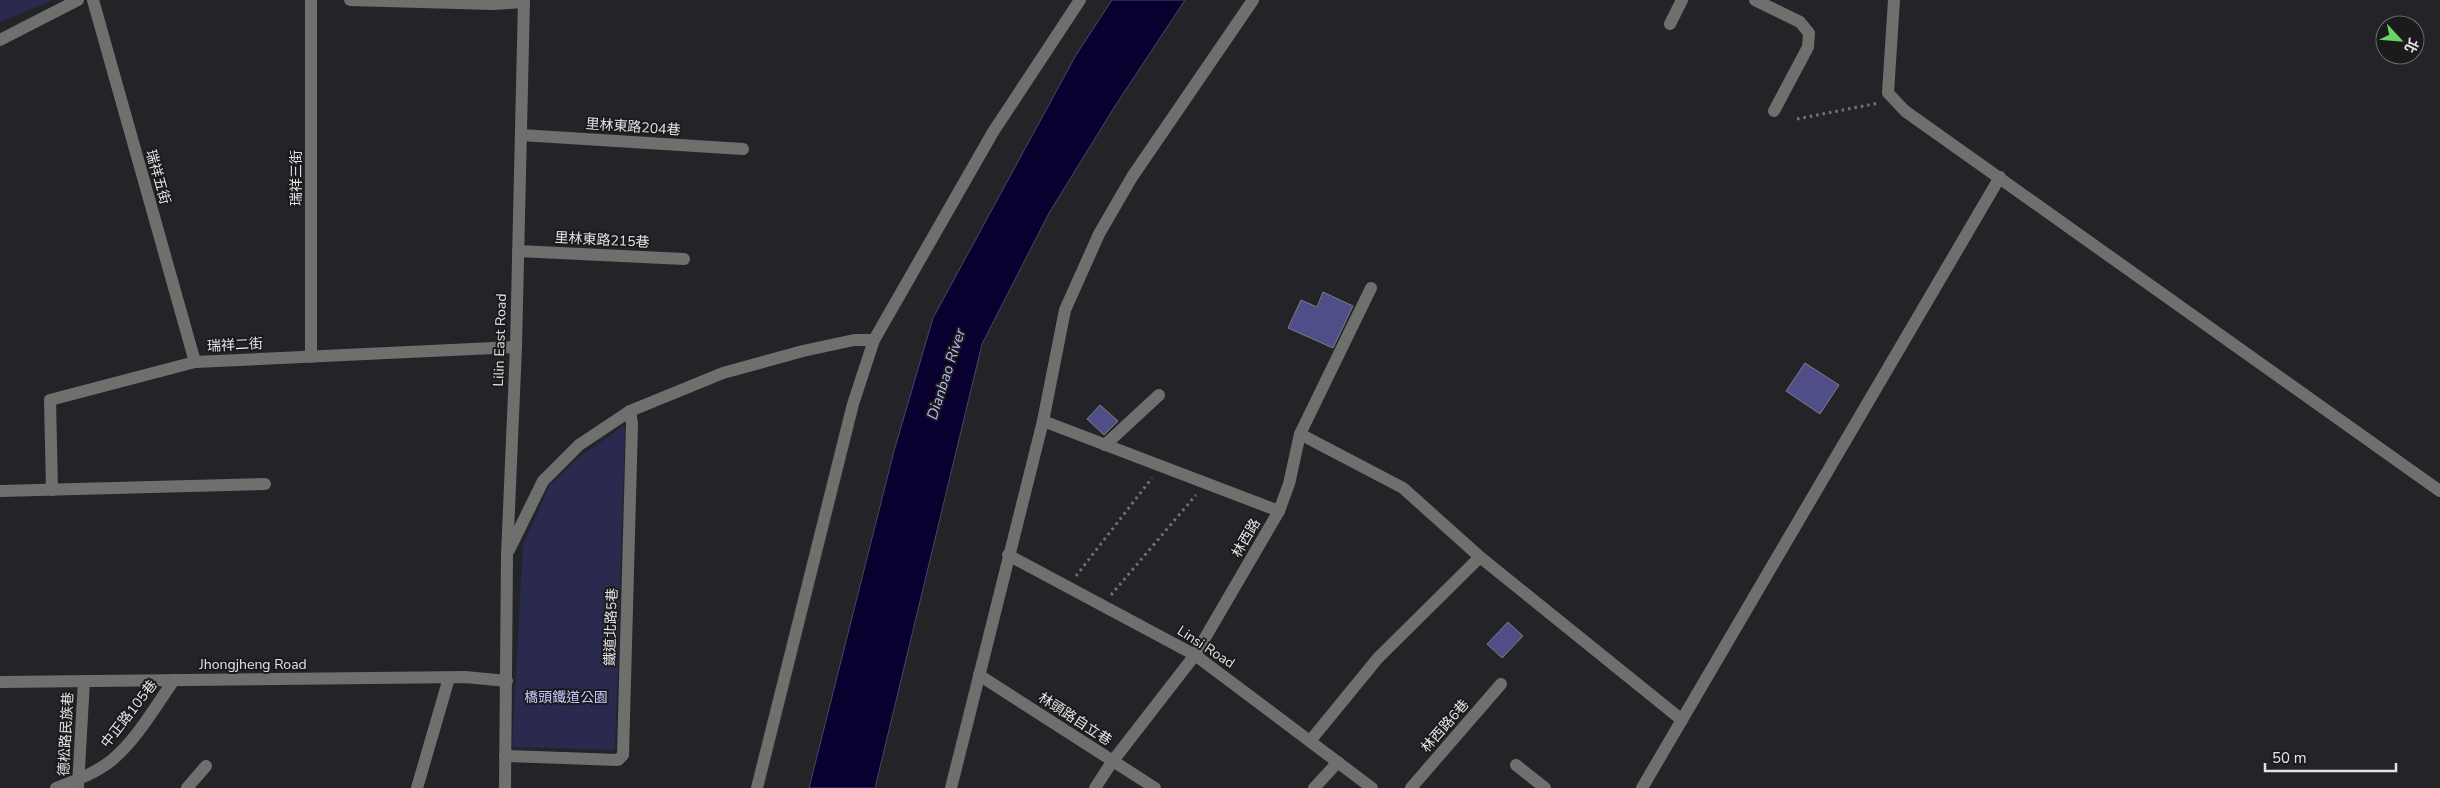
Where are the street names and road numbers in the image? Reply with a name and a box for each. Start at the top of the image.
street label: 里林東路204巷 [585,114,681,140]
street label: 瑞祥五街 [141,147,175,207]
street label: 瑞祥三街 [287,150,306,206]
street label: 里林東路215巷 [554,228,650,252]
street label: Lilin East Road [489,293,511,387]
street label: 瑞祥二街 [207,334,263,356]
street label: 林西路 [1227,515,1265,561]
street label: 鐵道北路5巷 [600,587,622,667]
street label: Linsi Road [1174,621,1238,673]
street label: Jhongjheng Road [198,655,307,674]
street label: 中正路105巷 [97,676,161,752]
street label: 林頭路自立巷 [1035,688,1115,750]
street label: 德松路民族巷 [54,692,78,776]
street label: 林西路6巷 [1417,695,1473,757]

